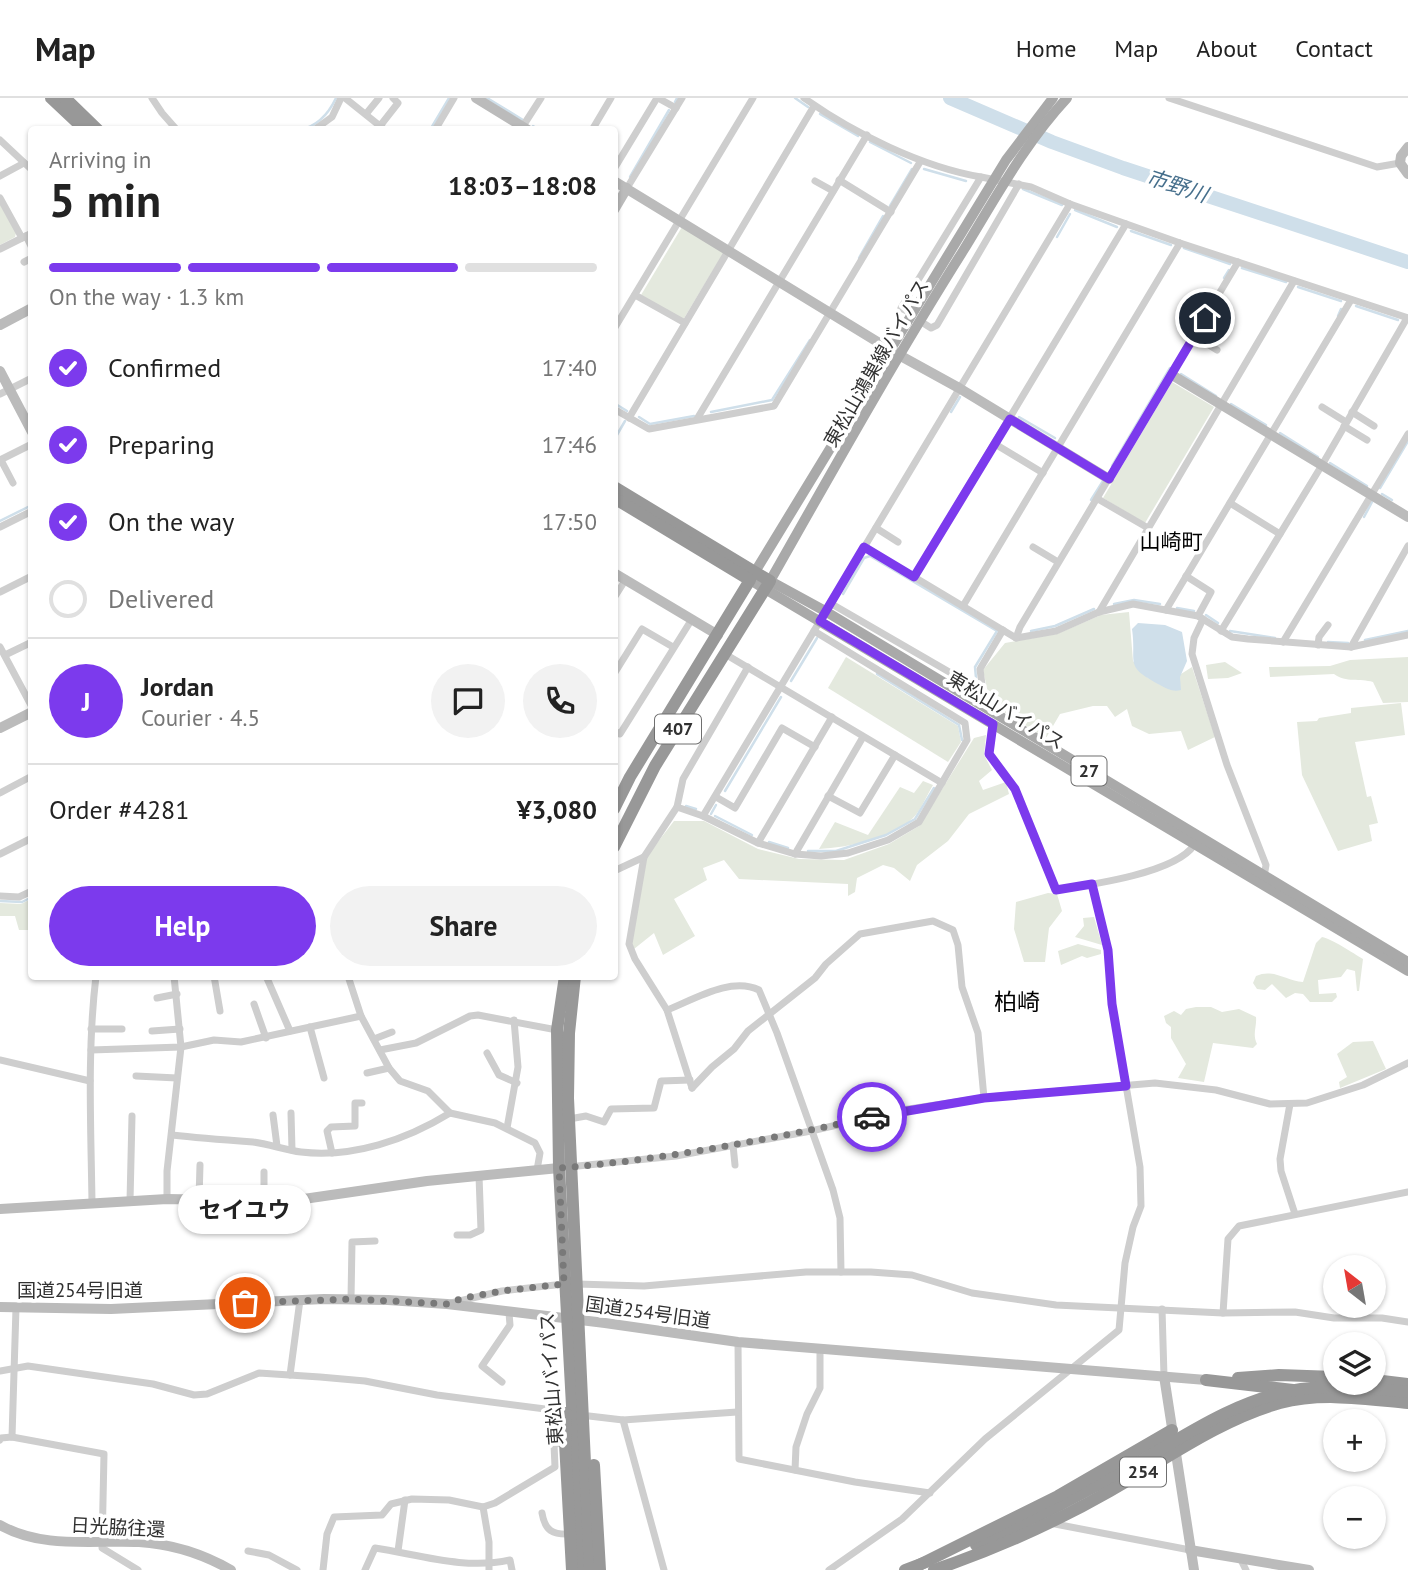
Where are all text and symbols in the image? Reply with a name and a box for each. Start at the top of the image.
text: Map [35,27,96,70]
text: Home [1016,33,1076,64]
text: Map [1114,33,1158,64]
text: About [1196,33,1257,64]
text: Contact [1295,33,1373,64]
text: Arriving in [49,145,151,174]
water label: 市野川 [1143,163,1213,209]
text: 18:03–18:08 [448,169,597,202]
text: 5 min [49,170,161,230]
street label: 東松山鴻巣線バイパス [818,275,934,451]
text: On the way · 1.3 km [49,282,244,311]
pin [1175,288,1235,348]
icon: home [1186,299,1224,337]
icon: check [49,349,87,387]
text: Confirmed [108,351,221,384]
text: 17:40 [542,353,597,382]
icon: check [49,426,87,464]
text: Preparing [108,428,215,461]
text: 17:46 [542,430,597,459]
icon: check [49,503,87,541]
text: On the way [108,505,234,538]
text: 17:50 [542,507,597,536]
district label: 山崎町 [1140,528,1203,555]
text: Delivered [108,582,214,615]
button: chat [431,664,505,738]
button: phone [523,664,597,738]
street label: 東松山バイパス [943,666,1069,754]
text: Jordan [141,670,214,703]
text: J [82,685,90,718]
text: Courier · 4.5 [141,703,260,732]
road number: 407 [655,714,701,744]
road number: 27 [1072,756,1106,786]
text: Order #4281 [49,793,189,826]
text: ¥3,080 [517,793,597,826]
button: Help [49,886,316,966]
button: Share [330,886,597,966]
district label: 柏崎 [994,987,1040,1016]
courier [837,1082,907,1152]
icon: car [853,1098,891,1136]
callout: セイユウ [178,1184,312,1233]
text: セイユウ [199,1195,290,1224]
north arrow [1323,1255,1386,1318]
map controls [1323,1255,1386,1549]
pin [215,1273,275,1333]
street label: 国道254号旧道 [17,1278,143,1302]
icon: bag [226,1284,264,1322]
street label: 国道254号旧道 [584,1291,712,1333]
street label: 東松山バイパス [534,1312,568,1446]
button: layers [1323,1332,1386,1395]
button: + [1323,1409,1386,1472]
road number: 254 [1120,1457,1166,1486]
button: − [1323,1486,1386,1549]
street label: 日光脇往還 [70,1513,166,1541]

